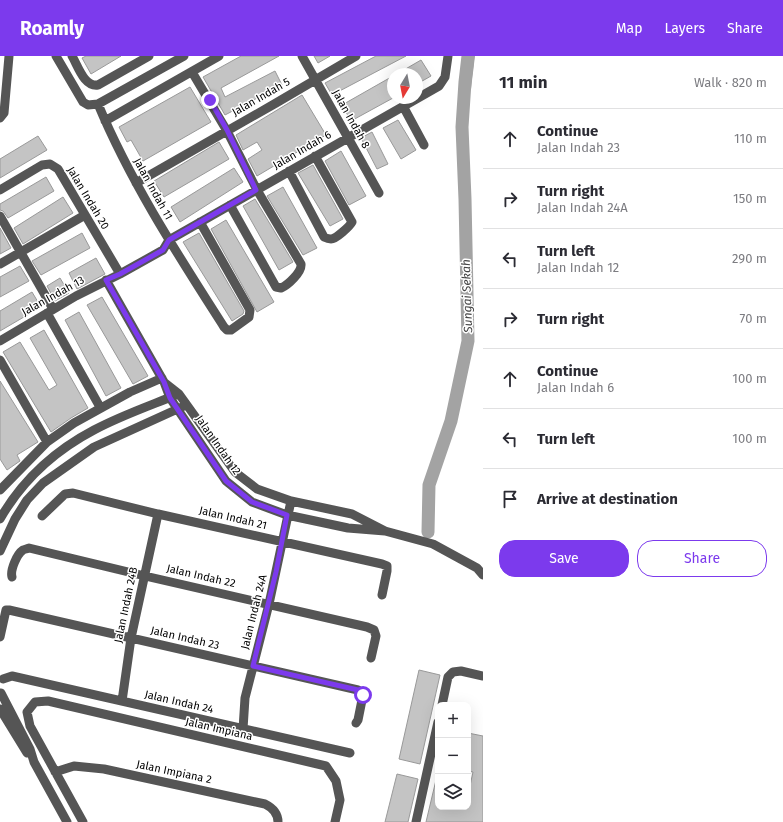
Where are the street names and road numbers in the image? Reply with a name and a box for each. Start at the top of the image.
street label: Jalan Indah 5 [230,75,293,119]
street label: Jalan Indah 8 [329,87,373,151]
street label: Jalan Indah 6 [271,128,334,172]
street label: Jalan Indah 11 [131,156,175,222]
street label: Jalan Indah 20 [64,164,112,232]
street label: Jalan Indah 13 [19,273,87,319]
street label: Jalan Indah 12 [193,413,243,477]
street label: Jalan Indah 21 [198,504,268,532]
street label: Jalan Indah 22 [165,562,237,590]
street label: Jalan Indah 24B [112,566,140,644]
street label: Jalan Indah 24A [238,573,270,651]
street label: Jalan Indah 23 [149,624,221,652]
street label: Jalan Indah 24 [143,688,215,716]
street label: Jalan Impiana [184,715,254,743]
street label: Jalan Impiana 2 [135,758,213,786]

